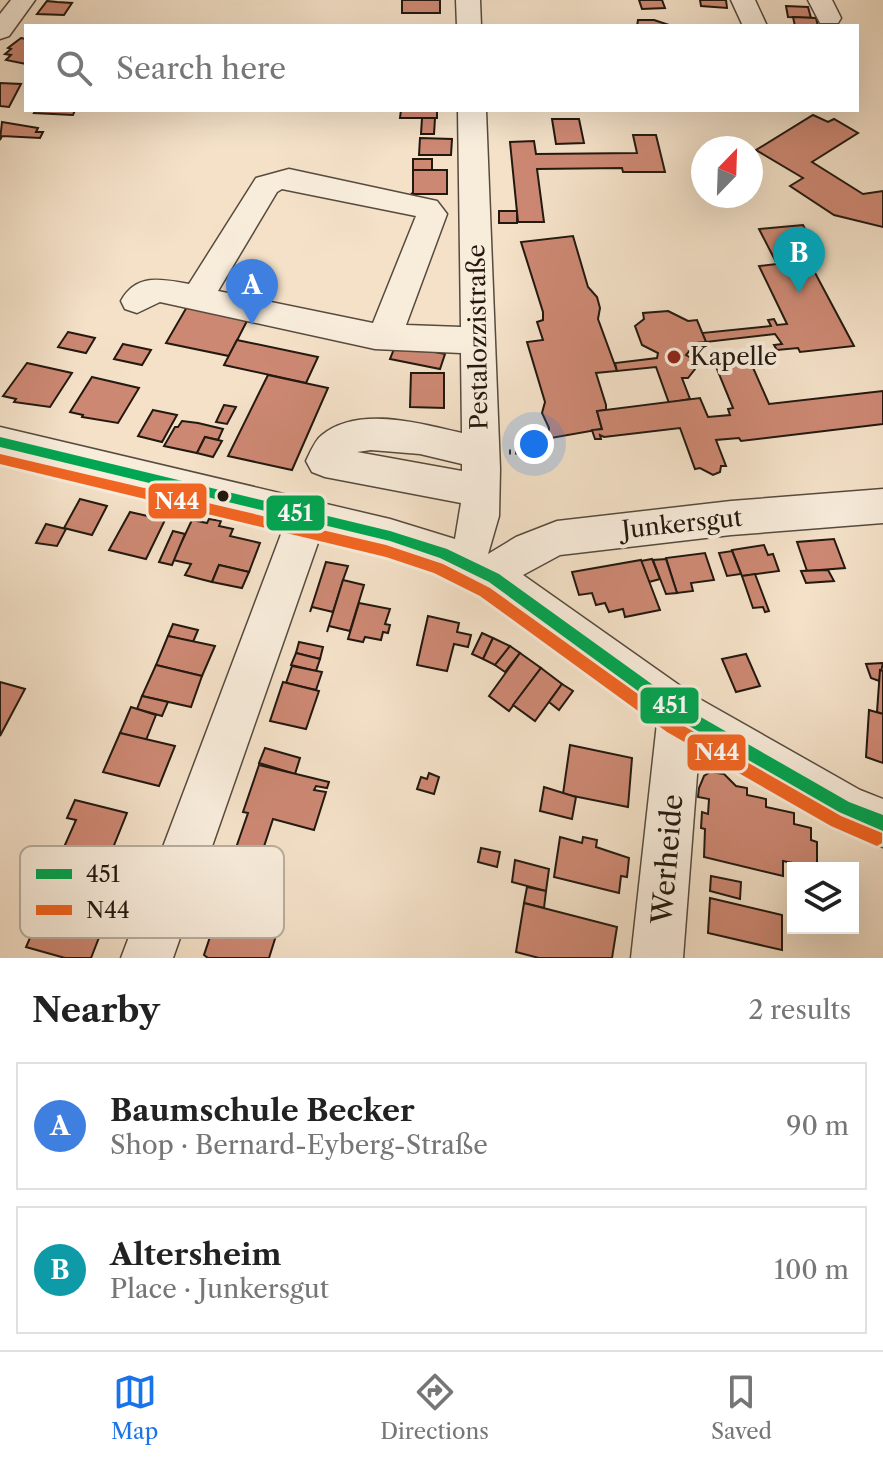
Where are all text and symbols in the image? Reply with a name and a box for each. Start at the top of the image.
search box [24,24,859,112]
icon: search [52,46,96,90]
text: Search here [116,50,286,87]
north arrow [691,136,763,208]
pin: B [773,227,825,293]
street label: Pestalozzistraße [461,244,494,430]
pin: A [226,259,278,325]
place label: Kapelle [690,342,777,371]
marker: Kapelle [665,348,683,366]
your location [514,424,554,464]
line badge: N44 [147,482,208,520]
text: N44 [154,488,200,515]
unlabelled marker [215,488,231,504]
line badge: 451 [265,494,326,532]
text: 451 [277,500,313,527]
street label: Junkersgut [616,503,744,545]
line badge: 451 [639,686,700,725]
text: 451 [652,692,688,719]
line badge: N44 [686,733,747,772]
text: N44 [694,739,740,766]
street label: Werheide [644,793,690,926]
legend [20,846,284,938]
text: 451 [86,861,120,888]
map controls [787,862,859,934]
button: layers [787,862,859,934]
text: N44 [86,897,130,924]
text: Nearby [32,989,160,1031]
text: 2 results [748,994,851,1026]
text: Baumschule Becker [110,1092,415,1129]
text: A [50,1110,70,1142]
text: 90 m [786,1110,849,1142]
text: Shop · Bernard-Eyberg-Straße [110,1129,488,1161]
text: Altersheim [110,1236,281,1273]
text: B [50,1254,70,1286]
text: 100 m [774,1254,849,1286]
text: Place · Junkersgut [110,1273,329,1305]
tab: Map [111,1370,158,1445]
tab: Directions [380,1370,489,1445]
tab: Saved [711,1370,772,1445]

